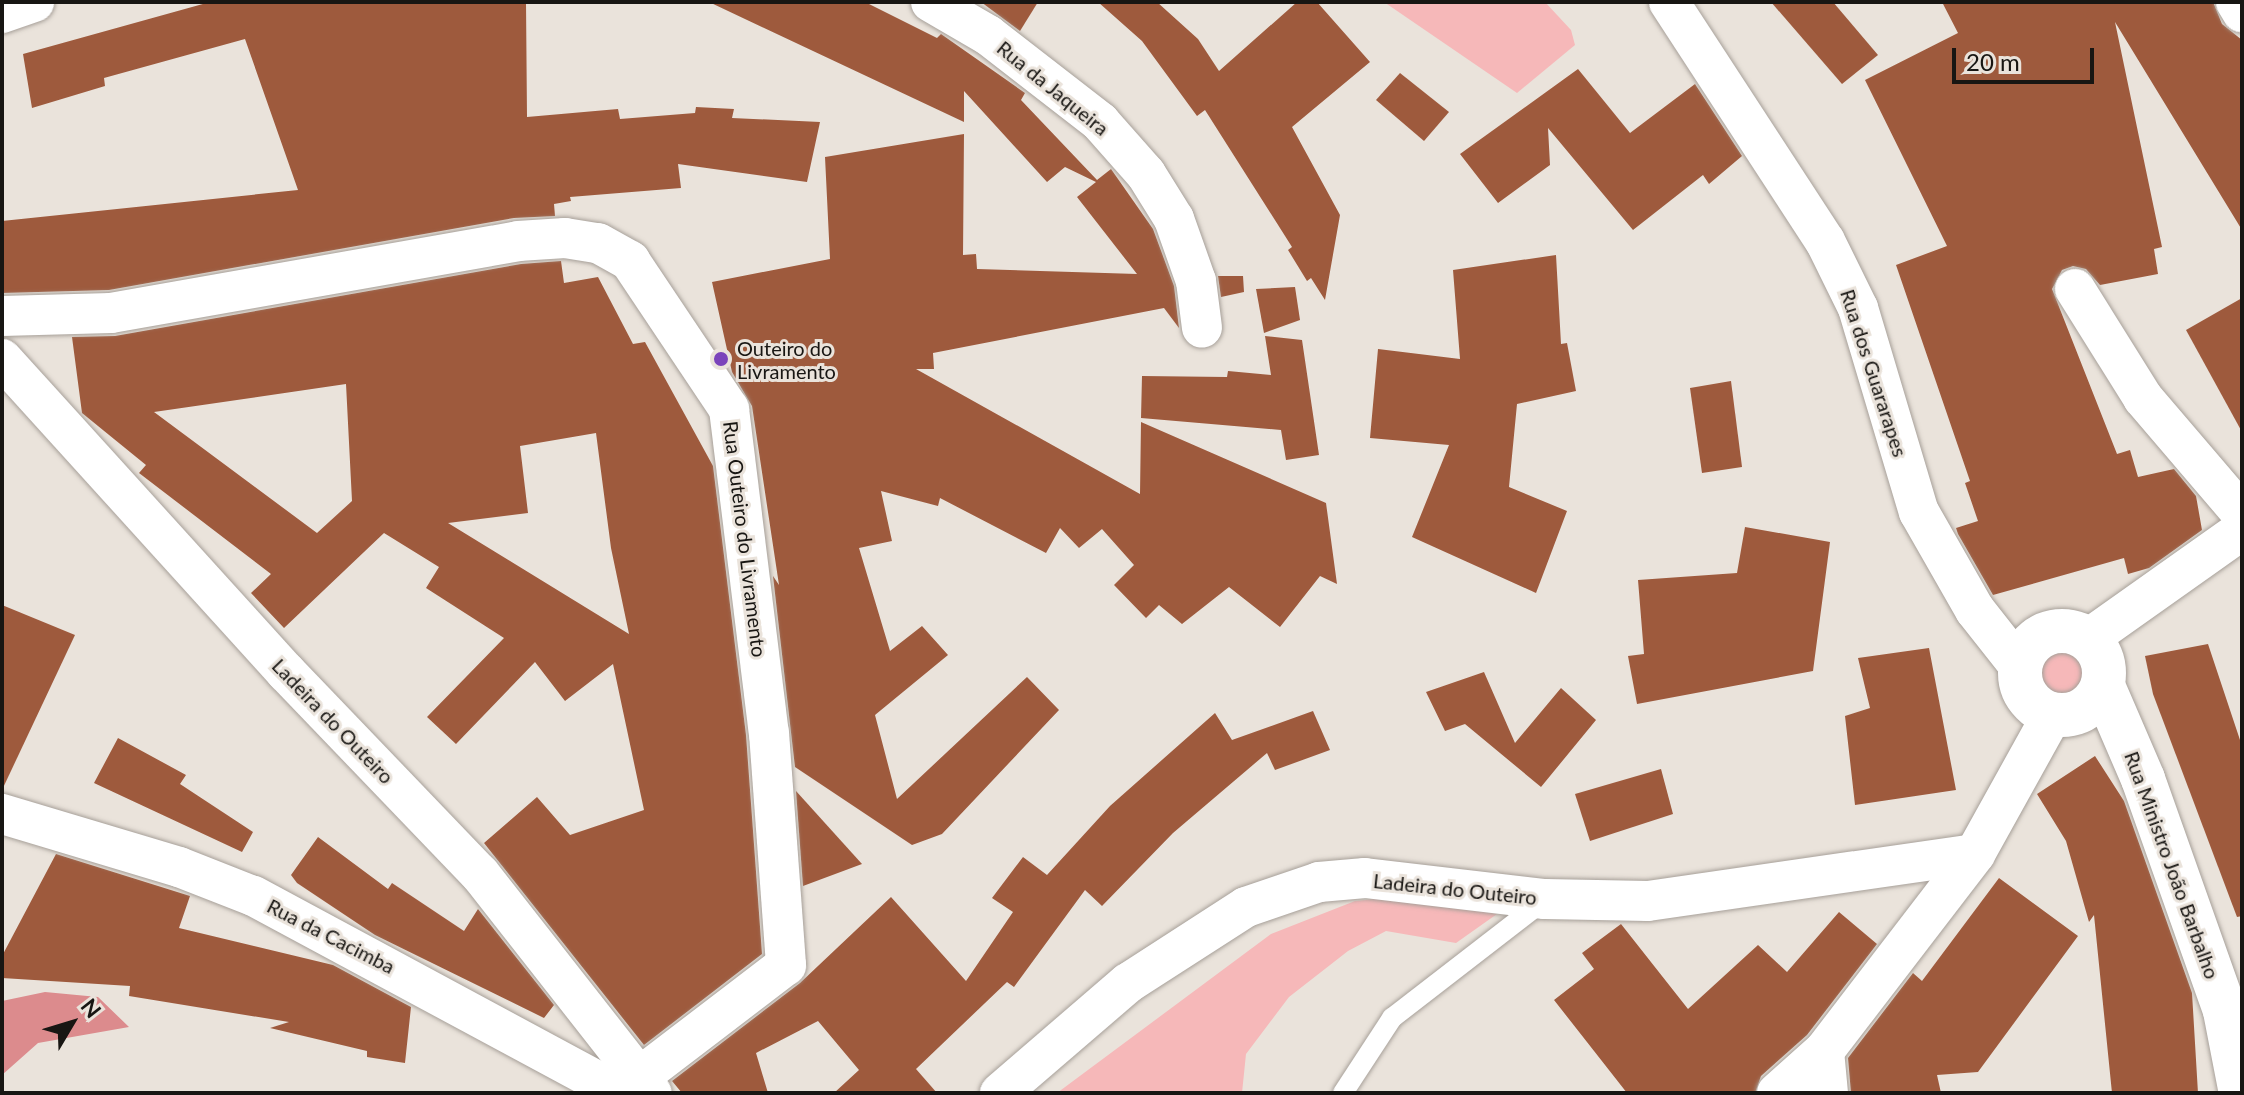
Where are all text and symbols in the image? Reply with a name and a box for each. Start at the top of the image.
scale bar [1956,32,2098,82]
street label: Rua da Jaqueira [992,35,1114,141]
text: 20 m [1966,47,2020,76]
street label: Rua dos Guararapes [1836,286,1912,460]
place label: Outeiro do Livramento [737,336,836,383]
marker: Outeiro do Livramento [712,350,730,368]
street label: Rua Outeiro do Livramento [719,420,771,658]
street label: Ladeira do Outeiro [267,654,399,788]
street label: Rua Ministro João Barbalho [2120,748,2224,982]
street label: Ladeira do Outeiro [1372,868,1538,910]
street label: Rua da Cacimba [263,894,399,978]
north arrow [32,983,112,1063]
text: N [75,993,107,1023]

